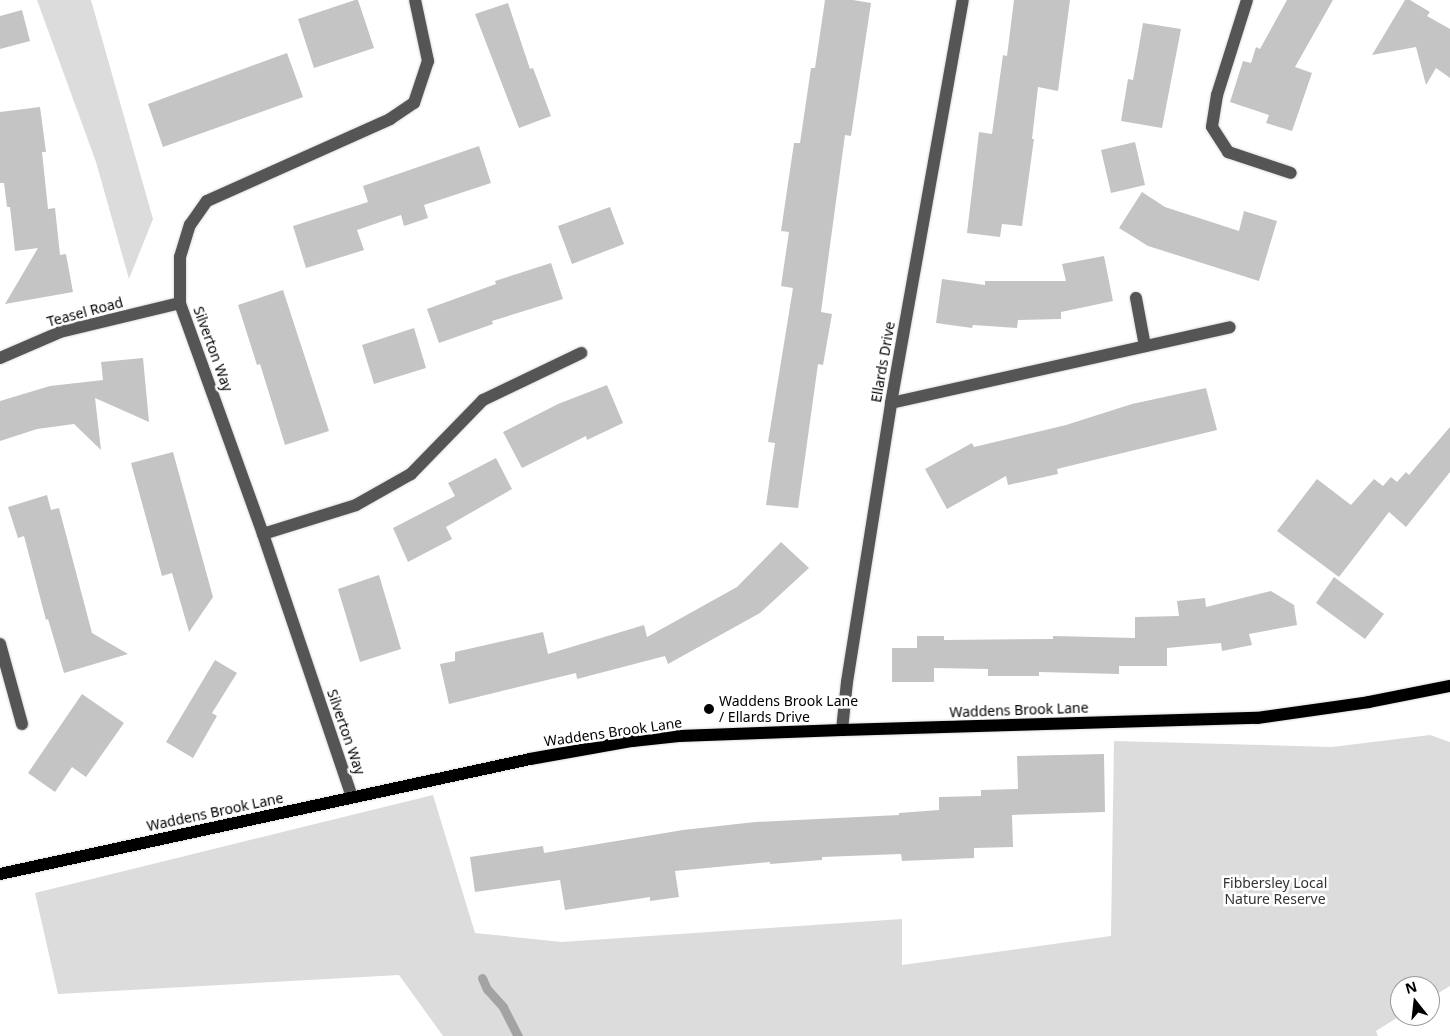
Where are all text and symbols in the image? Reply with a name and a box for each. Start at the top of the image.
street label: Teasel Road [45,294,125,330]
street label: Silverton Way [190,304,236,394]
street label: Ellards Drive [868,320,898,404]
street label: Silverton Way [324,687,368,777]
place label: Waddens Brook Lane / Ellards Drive [719,693,858,726]
street label: Waddens Brook Lane [949,699,1089,721]
marker: Waddens Brook Lane / Ellards Drive [703,703,715,715]
street label: Waddens Brook Lane [543,714,683,750]
street label: Waddens Brook Lane [145,789,285,835]
park label: Fibbersley Local Nature Reserve [1223,875,1327,908]
north arrow [1390,976,1440,1026]
text: N [1403,976,1419,998]

